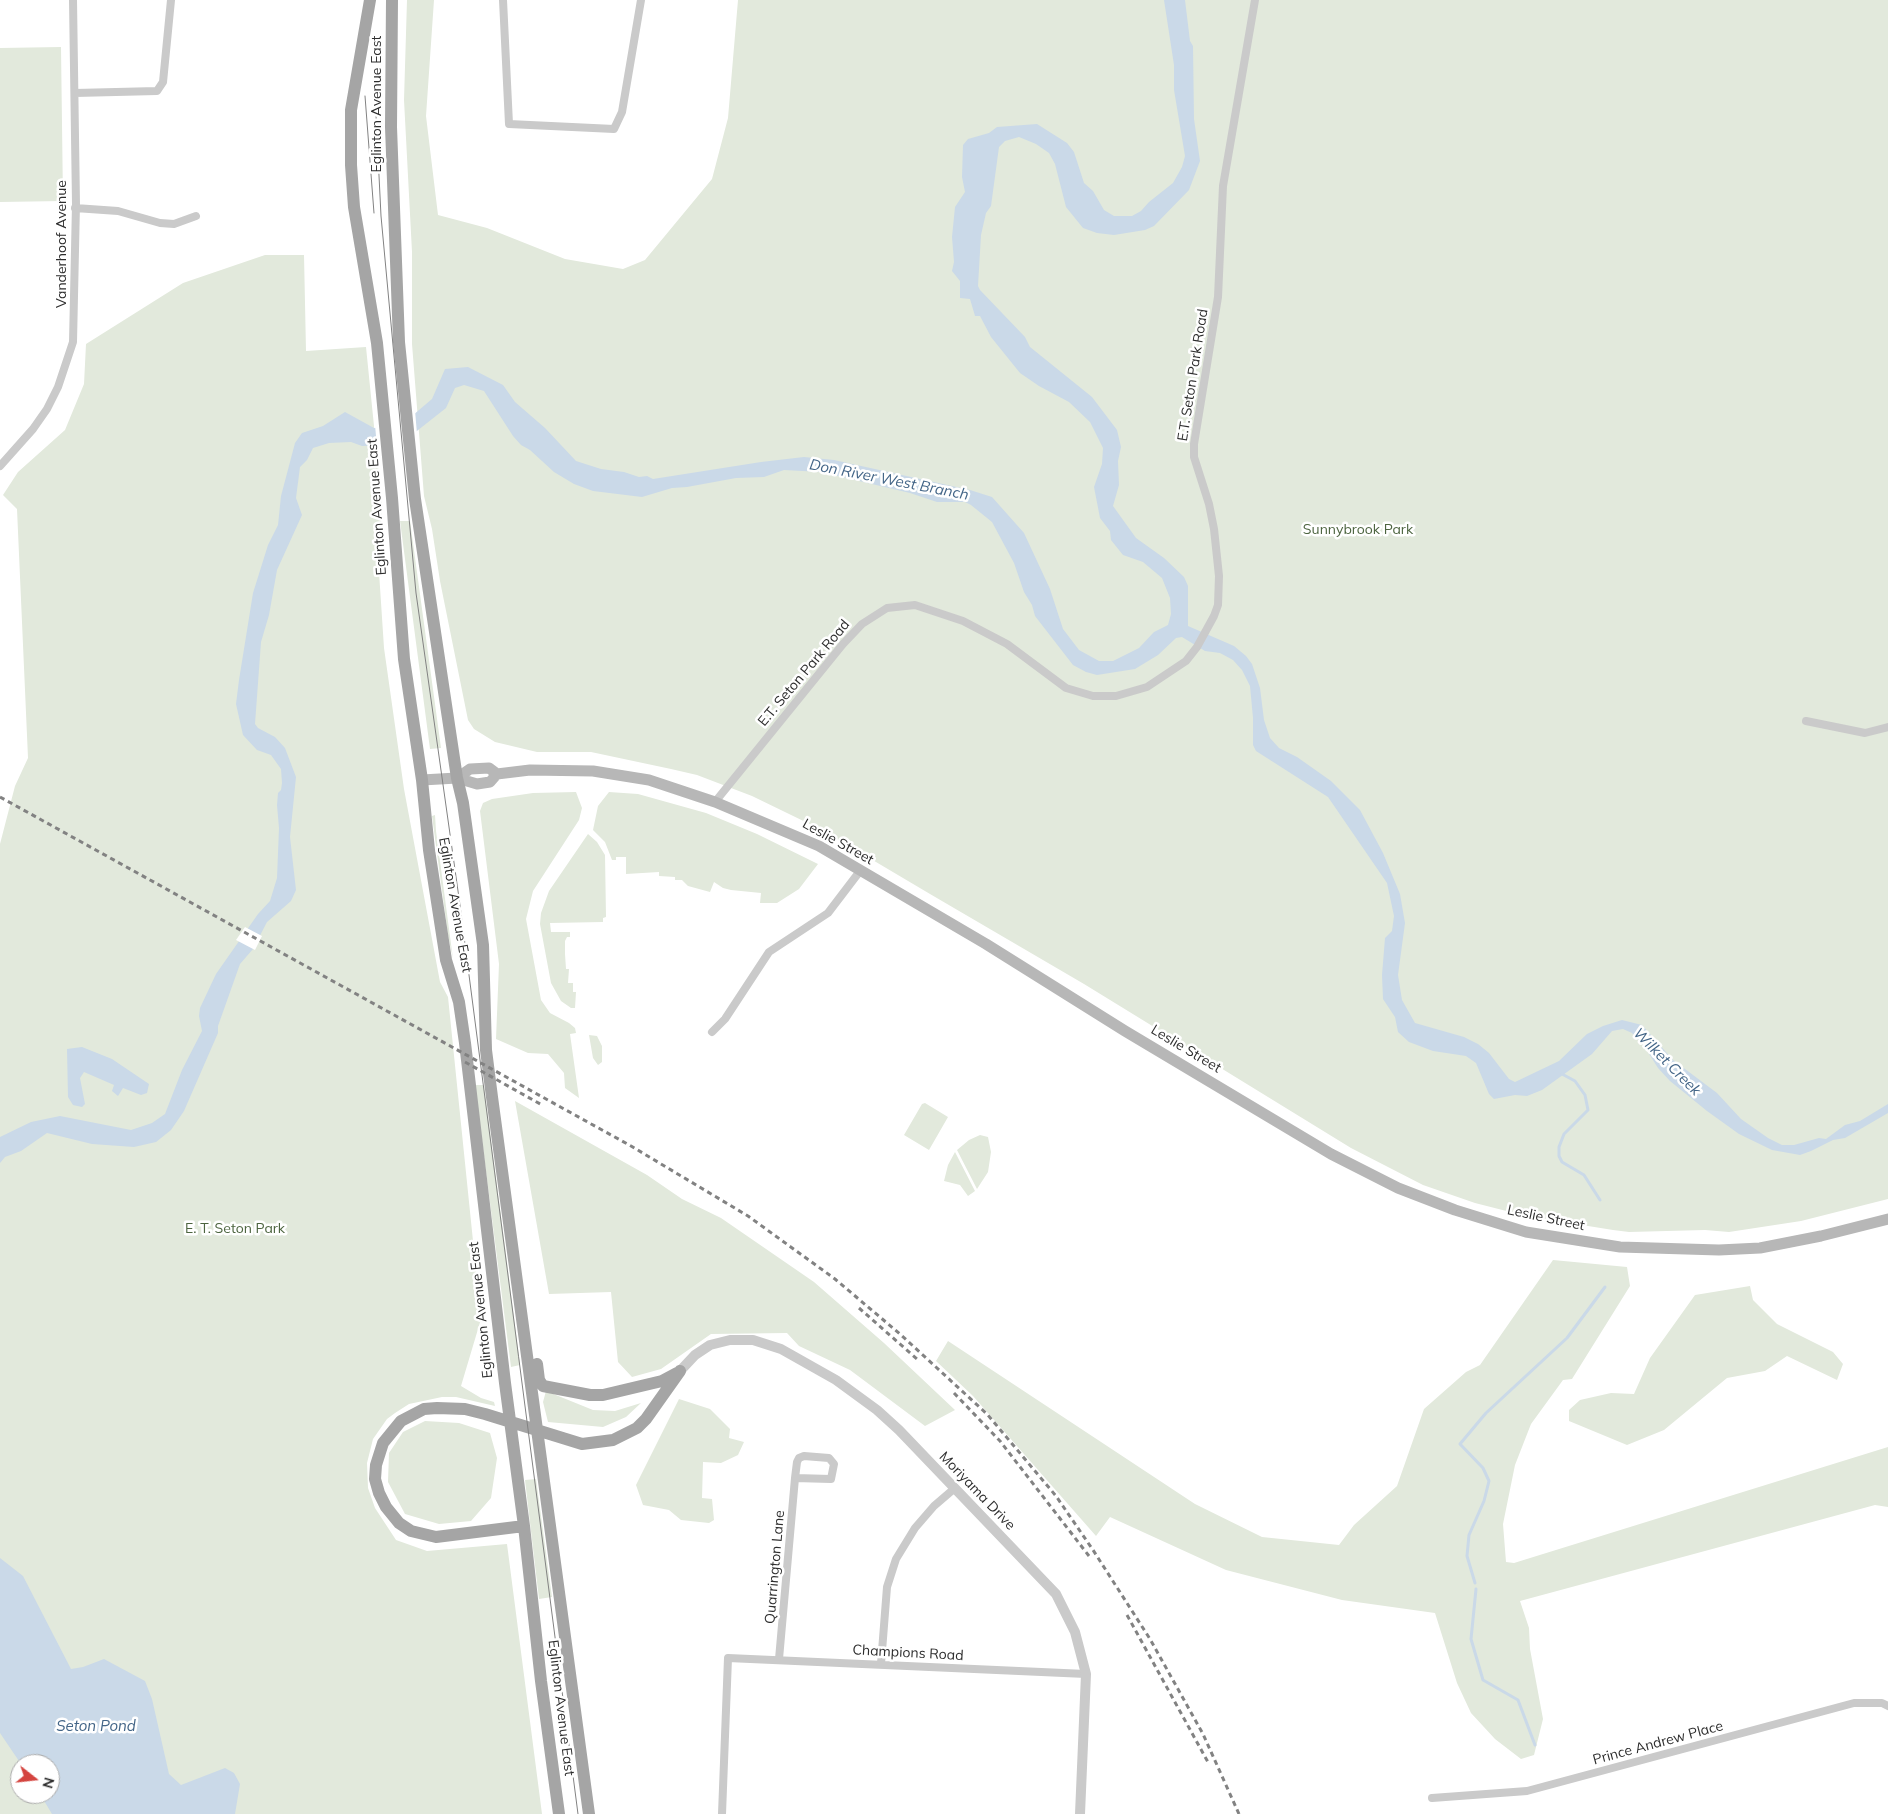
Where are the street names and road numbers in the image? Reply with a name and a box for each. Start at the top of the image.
street label: Eglinton Avenue East [369,36,385,172]
street label: Vanderhoof Avenue [54,180,70,308]
street label: E.T. Seton Park Road [1174,308,1212,442]
street label: Eglinton Avenue East [364,438,390,576]
street label: E.T. Seton Park Road [755,616,853,730]
street label: Leslie Street [799,816,877,868]
street label: Eglinton Avenue East [435,836,475,974]
street label: Leslie Street [1148,1022,1224,1076]
street label: Leslie Street [1506,1202,1586,1234]
street label: Eglinton Avenue East [465,1241,497,1379]
street label: Moriyama Drive [935,1448,1019,1534]
street label: Quarrington Lane [762,1510,788,1624]
street label: Eglinton Avenue East [544,1639,578,1777]
street label: Champions Road [852,1642,964,1664]
street label: Prince Andrew Place [1591,1718,1725,1768]

